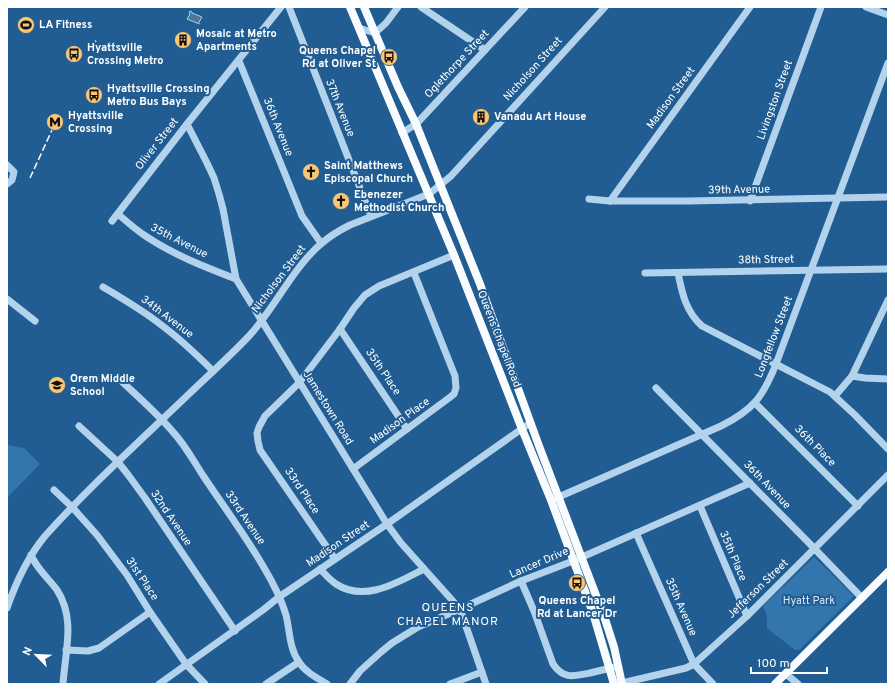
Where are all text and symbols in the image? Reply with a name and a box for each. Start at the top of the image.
sports icon: LA Fitness [16,15,36,35]
place label: LA Fitness [39,18,92,32]
place label: Mosaic at Metro Apartments [196,27,277,54]
street label: Oglethorpe Street [422,27,492,101]
building icon: Mosaic at Metro Apartments [173,30,193,50]
street label: Nicholson Street [500,34,566,104]
place label: Hyattsville Crossing Metro [87,41,163,68]
bus stop icon: Hyattsville Crossing Metro [64,44,84,64]
place label: Queens Chapel Rd at Oliver St [299,44,376,71]
bus stop icon: Queens Chapel Rd at Oliver St [379,47,399,67]
street label: Livingston Street [754,58,796,142]
street label: Madison Street [644,64,698,132]
street label: 37th Avenue [322,77,358,139]
place label: Hyattsville Crossing Metro Bus Bays [107,82,210,109]
bus stop icon: Hyattsville Crossing Metro Bus Bays [84,85,104,105]
street label: 36th Avenue [260,96,296,159]
building icon: Vanadu Art House [471,107,491,127]
place label: Hyattsville Crossing [68,109,123,136]
place label: Vanadu Art House [494,110,586,124]
metro station icon: Hyattsville Crossing [45,112,65,132]
street label: Oliver Street [132,115,182,173]
place label: Saint Matthews Episcopal Church [324,159,413,186]
church icon: Saint Matthews Episcopal Church [301,162,321,182]
street label: 39th Avenue [708,182,770,198]
place label: Ebenezer Methodist Church [354,188,445,215]
church icon: Ebenezer Methodist Church [331,191,351,211]
street label: 35th Avenue [148,221,210,261]
street label: Nicholson Street [249,242,309,316]
street label: 38th Street [738,253,794,267]
street label: Queens Chapel Road [474,289,524,389]
street label: 34th Avenue [138,293,196,341]
street label: Longfellow Street [752,294,796,380]
street label: 35th Place [362,346,404,398]
street label: Jamestown Road [300,368,356,448]
place label: Orem Middle School [70,372,135,399]
school or university icon: Orem Middle School [47,375,67,395]
street label: Madison Place [367,395,433,447]
street label: 36th Place [791,422,839,470]
street label: 36th Avenue [740,458,794,512]
street label: 33rd Place [281,465,323,517]
street label: 32nd Avenue [147,487,195,549]
street label: 33rd Avenue [222,488,268,548]
street label: Madison Street [304,518,372,570]
street label: 35th Place [716,529,750,583]
street label: Lancer Drive [507,544,571,582]
street label: 31st Place [122,555,162,604]
street label: Jefferson Street [724,556,792,622]
bus stop icon: Queens Chapel Rd at Lancer Dr [567,573,587,593]
street label: 35th Avenue [662,576,700,638]
place label: Queens Chapel Rd at Lancer Dr [537,594,618,621]
park label: Hyatt Park [783,594,835,608]
district label: QUEENS CHAPEL MANOR [397,600,499,630]
north arrow [16,635,56,675]
text: N [20,645,36,658]
scale bar [751,649,827,675]
text: 100 m [757,656,790,672]

